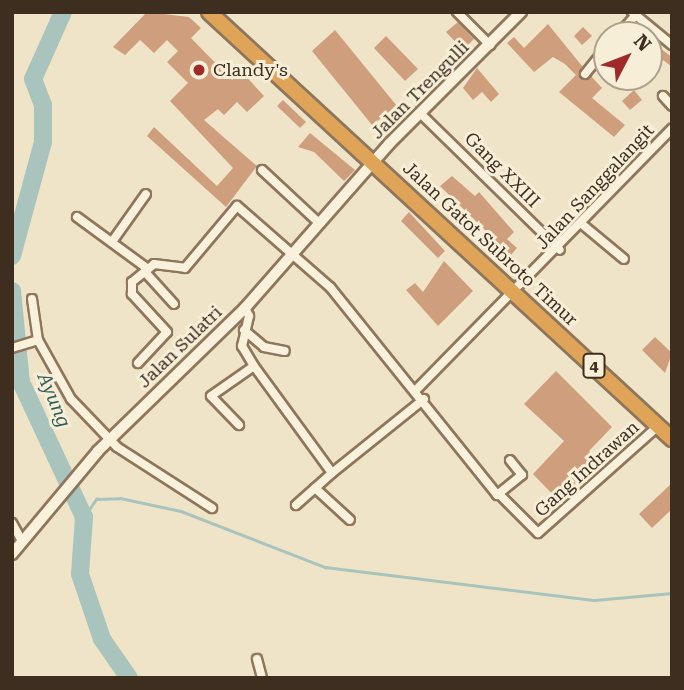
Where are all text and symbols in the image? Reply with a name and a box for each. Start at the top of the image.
north arrow [593,21,663,91]
text: N [629,30,656,56]
street label: Jalan Trengulli [366,36,474,144]
place label: Clandy's [213,59,288,81]
marker: Clandy's [191,62,207,78]
street label: Jalan Sanggalangit [531,120,659,254]
street label: Gang XXIII [460,128,544,212]
street label: Jalan Gatot Subroto Timur [398,157,582,331]
street label: Jalan Sulatri [134,302,226,392]
road number: 4 [582,354,606,378]
water label: Ayung [32,369,76,431]
street label: Gang Indrawan [530,417,644,521]

